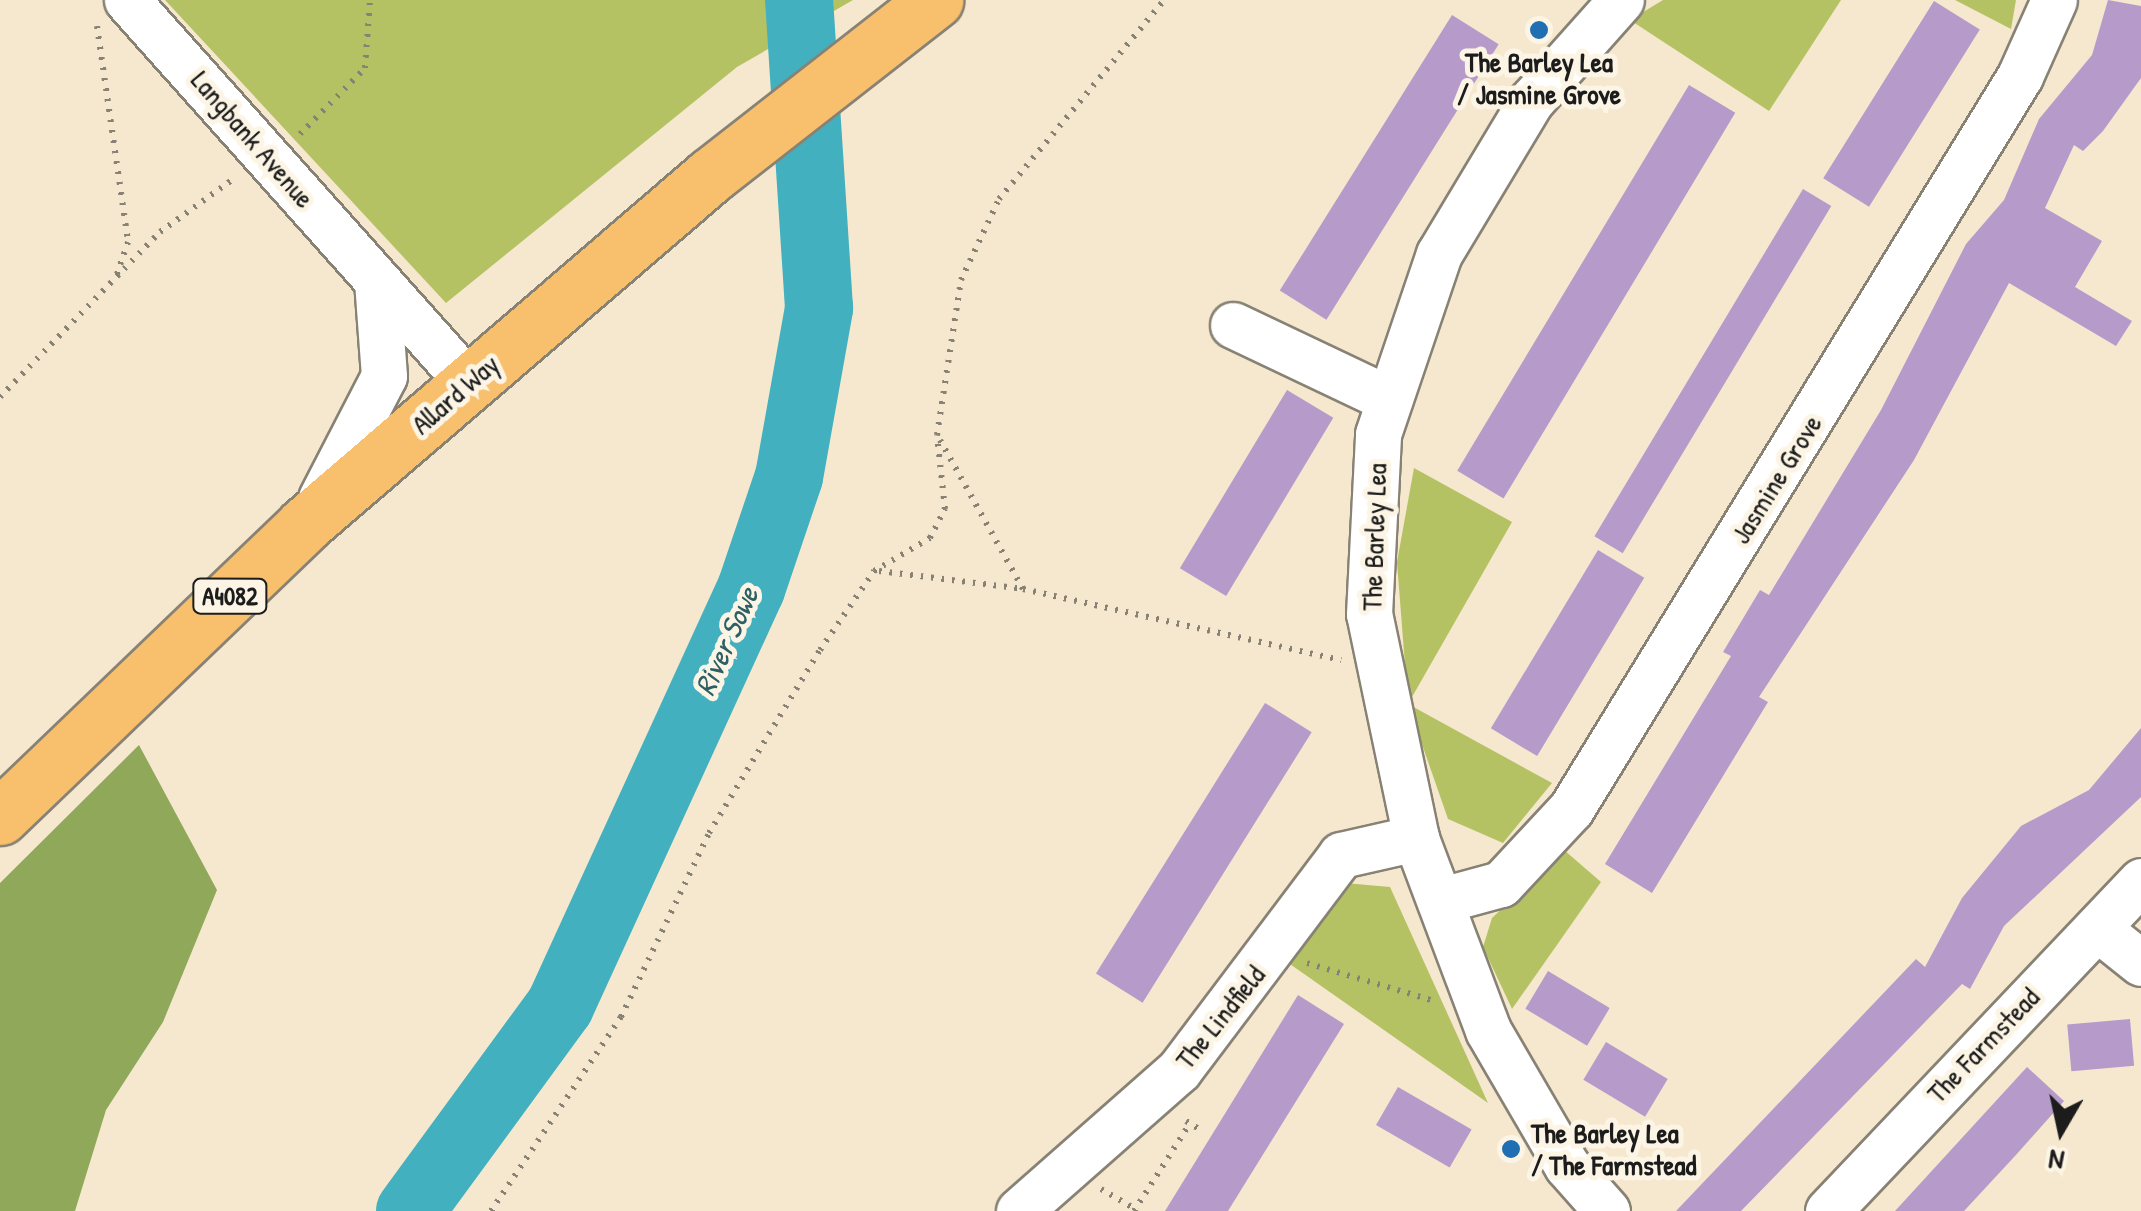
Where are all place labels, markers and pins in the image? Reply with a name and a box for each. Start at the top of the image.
marker: The Barley Lea / Jasmine Grove [1528,19,1550,41]
place label: The Barley Lea / Jasmine Grove [1457,45,1621,111]
place label: The Barley Lea / The Farmstead [1531,1116,1696,1182]
marker: The Barley Lea / The Farmstead [1500,1138,1522,1160]

